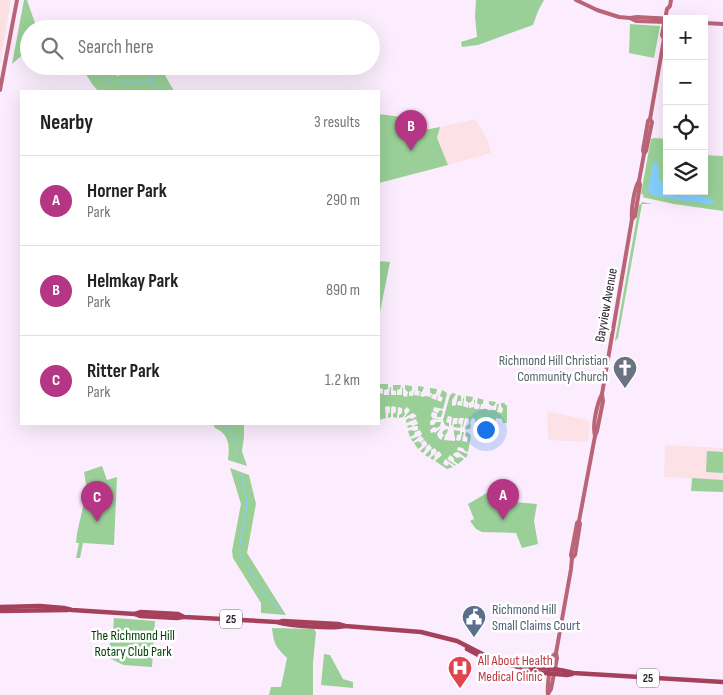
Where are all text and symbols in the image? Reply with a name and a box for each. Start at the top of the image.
map controls [663,15,708,195]
button: + [663,15,708,60]
search box [20,20,380,75]
icon: search [38,34,66,62]
text: Search here [78,36,154,59]
button: − [663,60,708,105]
button: locate [663,105,708,150]
text: Nearby [40,110,93,135]
pin: B [395,110,427,151]
text: 3 results [314,113,360,132]
button: layers [663,150,708,195]
text: Horner Park [87,180,167,203]
text: A [52,191,60,210]
text: 290 m [326,191,360,210]
text: Park [87,203,110,222]
street label: Bayview Avenue [591,267,621,343]
text: Helmkay Park [87,270,178,293]
text: B [52,281,60,300]
text: 890 m [326,281,360,300]
text: Park [87,293,110,312]
place label: Richmond Hill Christian Community Church [499,352,608,385]
church icon: Richmond Hill Christian Community Church [612,355,638,389]
text: Ritter Park [87,360,160,383]
text: C [52,371,60,390]
text: 1.2 km [325,371,360,390]
text: Park [87,383,110,402]
your location [473,417,499,443]
pin: A [487,479,519,520]
pin: C [81,481,113,522]
place label: Richmond Hill Small Claims Court [492,601,580,634]
public building icon: Richmond Hill Small Claims Court [461,604,487,638]
road number: 25 [220,610,242,628]
park label: The Richmond Hill Rotary Club Park [91,627,175,660]
place label: All About Health Medical Clinic [477,652,553,685]
hospital icon: All About Health Medical Clinic [447,655,473,689]
road number: 25 [637,668,659,688]

